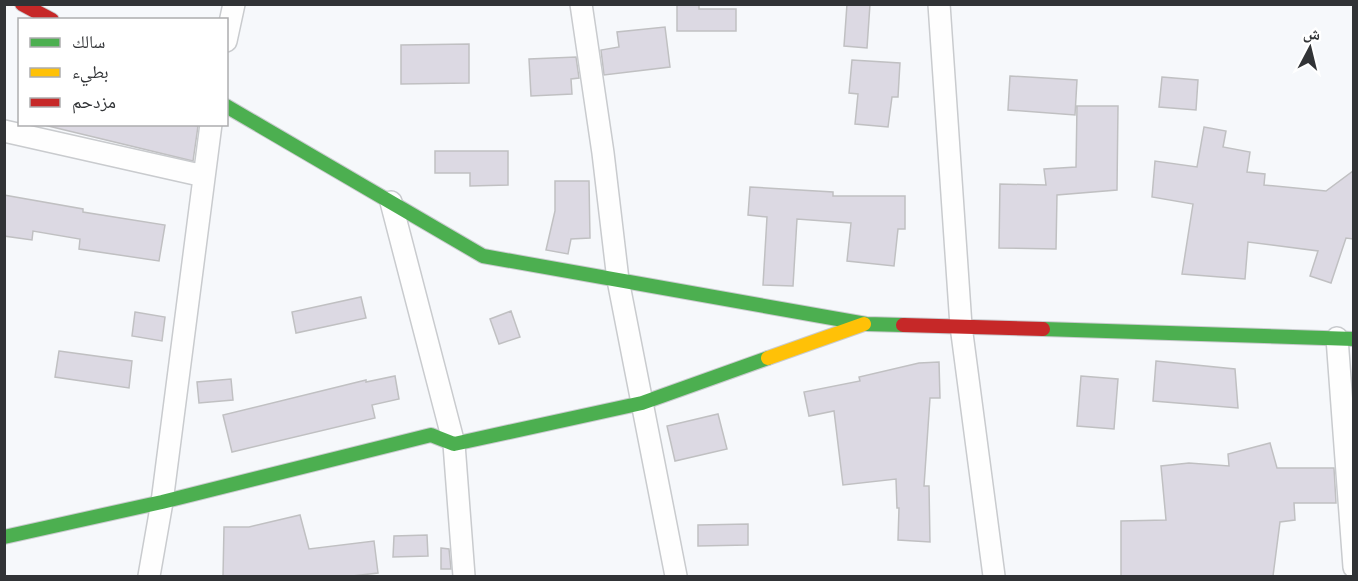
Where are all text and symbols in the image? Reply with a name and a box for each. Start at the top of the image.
legend [18,18,228,126]
north arrow [1280,18,1340,78]
text: ش [1302,23,1321,45]
text: سالك [72,31,105,53]
text: بطيء [72,61,109,87]
text: مزدحم [72,91,116,114]

